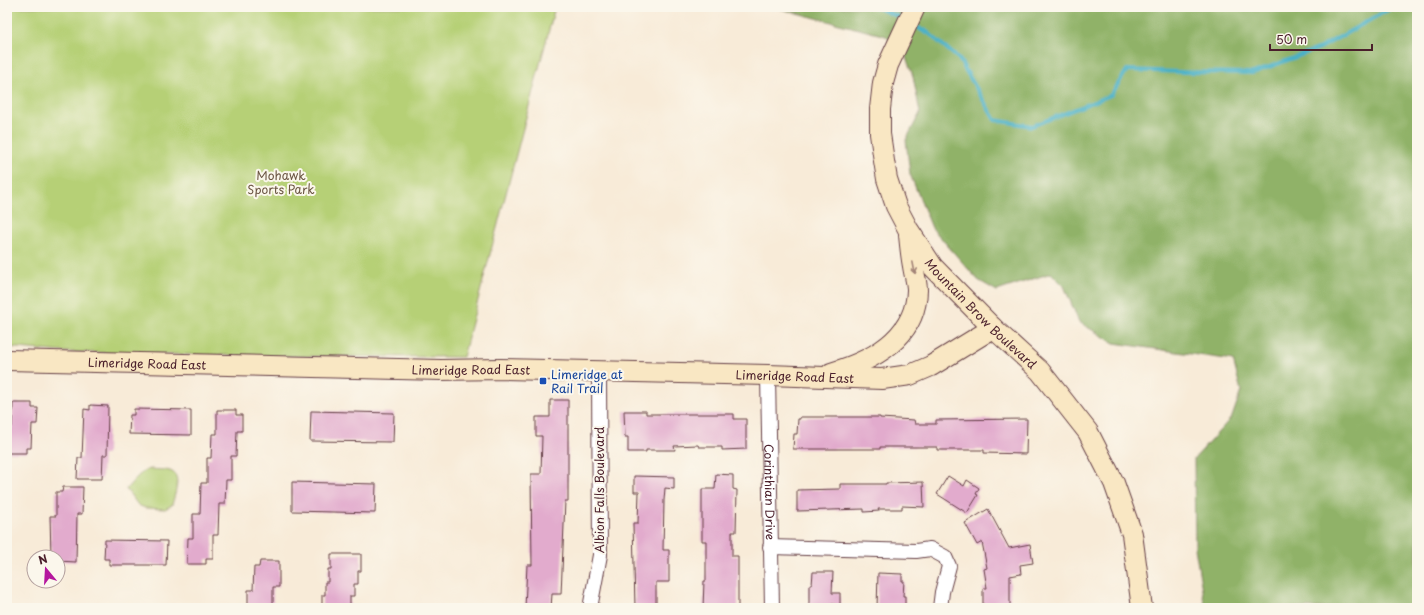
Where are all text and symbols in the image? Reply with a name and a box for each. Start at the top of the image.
scale bar [1270,26,1372,52]
text: 50 m [1276,30,1307,48]
park label: Mohawk Sports Park [247,166,315,198]
street label: Mountain Brow Boulevard [921,255,1041,373]
one-way arrow [910,261,918,274]
street label: Limeridge Road East [88,353,207,374]
street label: Limeridge Road East [411,360,530,379]
place label: Limeridge at Rail Trail [551,365,623,397]
street label: Limeridge Road East [735,365,854,387]
marker: Limeridge at Rail Trail [538,376,548,386]
street label: Albion Falls Boulevard [590,426,608,553]
street label: Corinthian Drive [760,444,780,540]
north arrow [26,549,66,589]
text: N [36,549,50,568]

